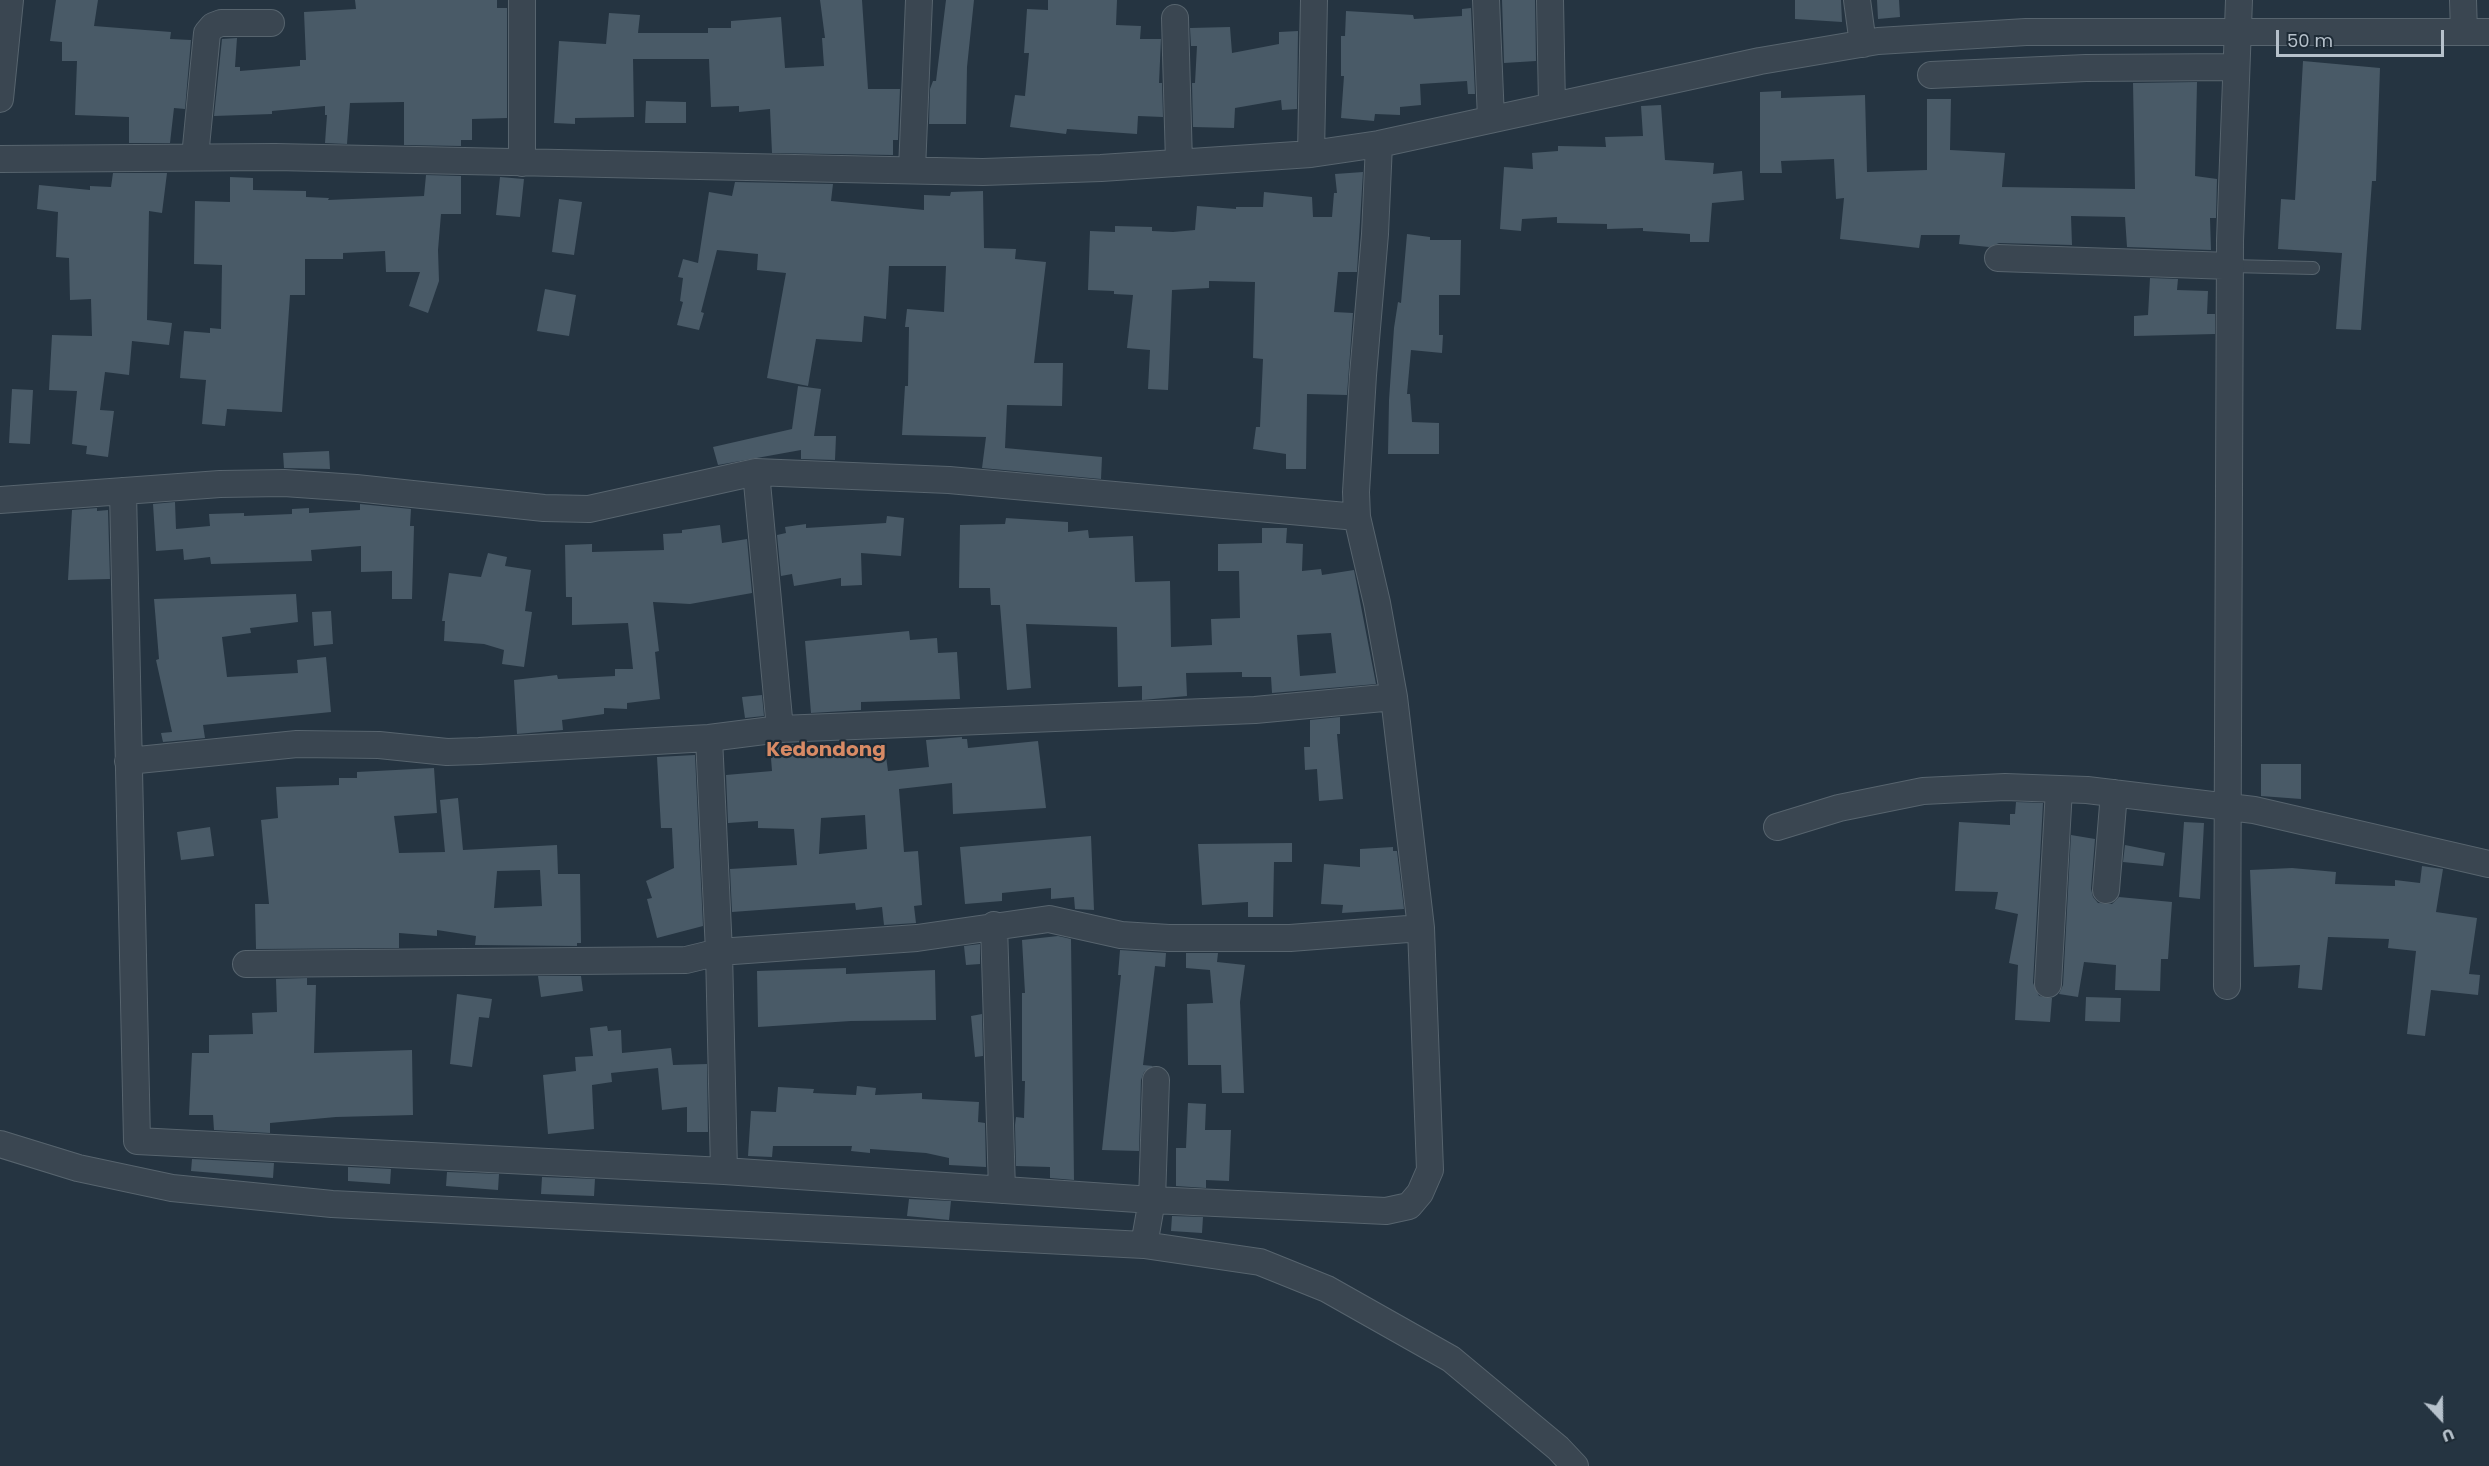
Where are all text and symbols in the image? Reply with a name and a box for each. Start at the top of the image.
scale bar [2279,18,2447,56]
text: 50 m [2287,28,2333,53]
district label: Kedondong [766,739,886,763]
north arrow [2411,1388,2471,1448]
text: U [2438,1422,2457,1448]

